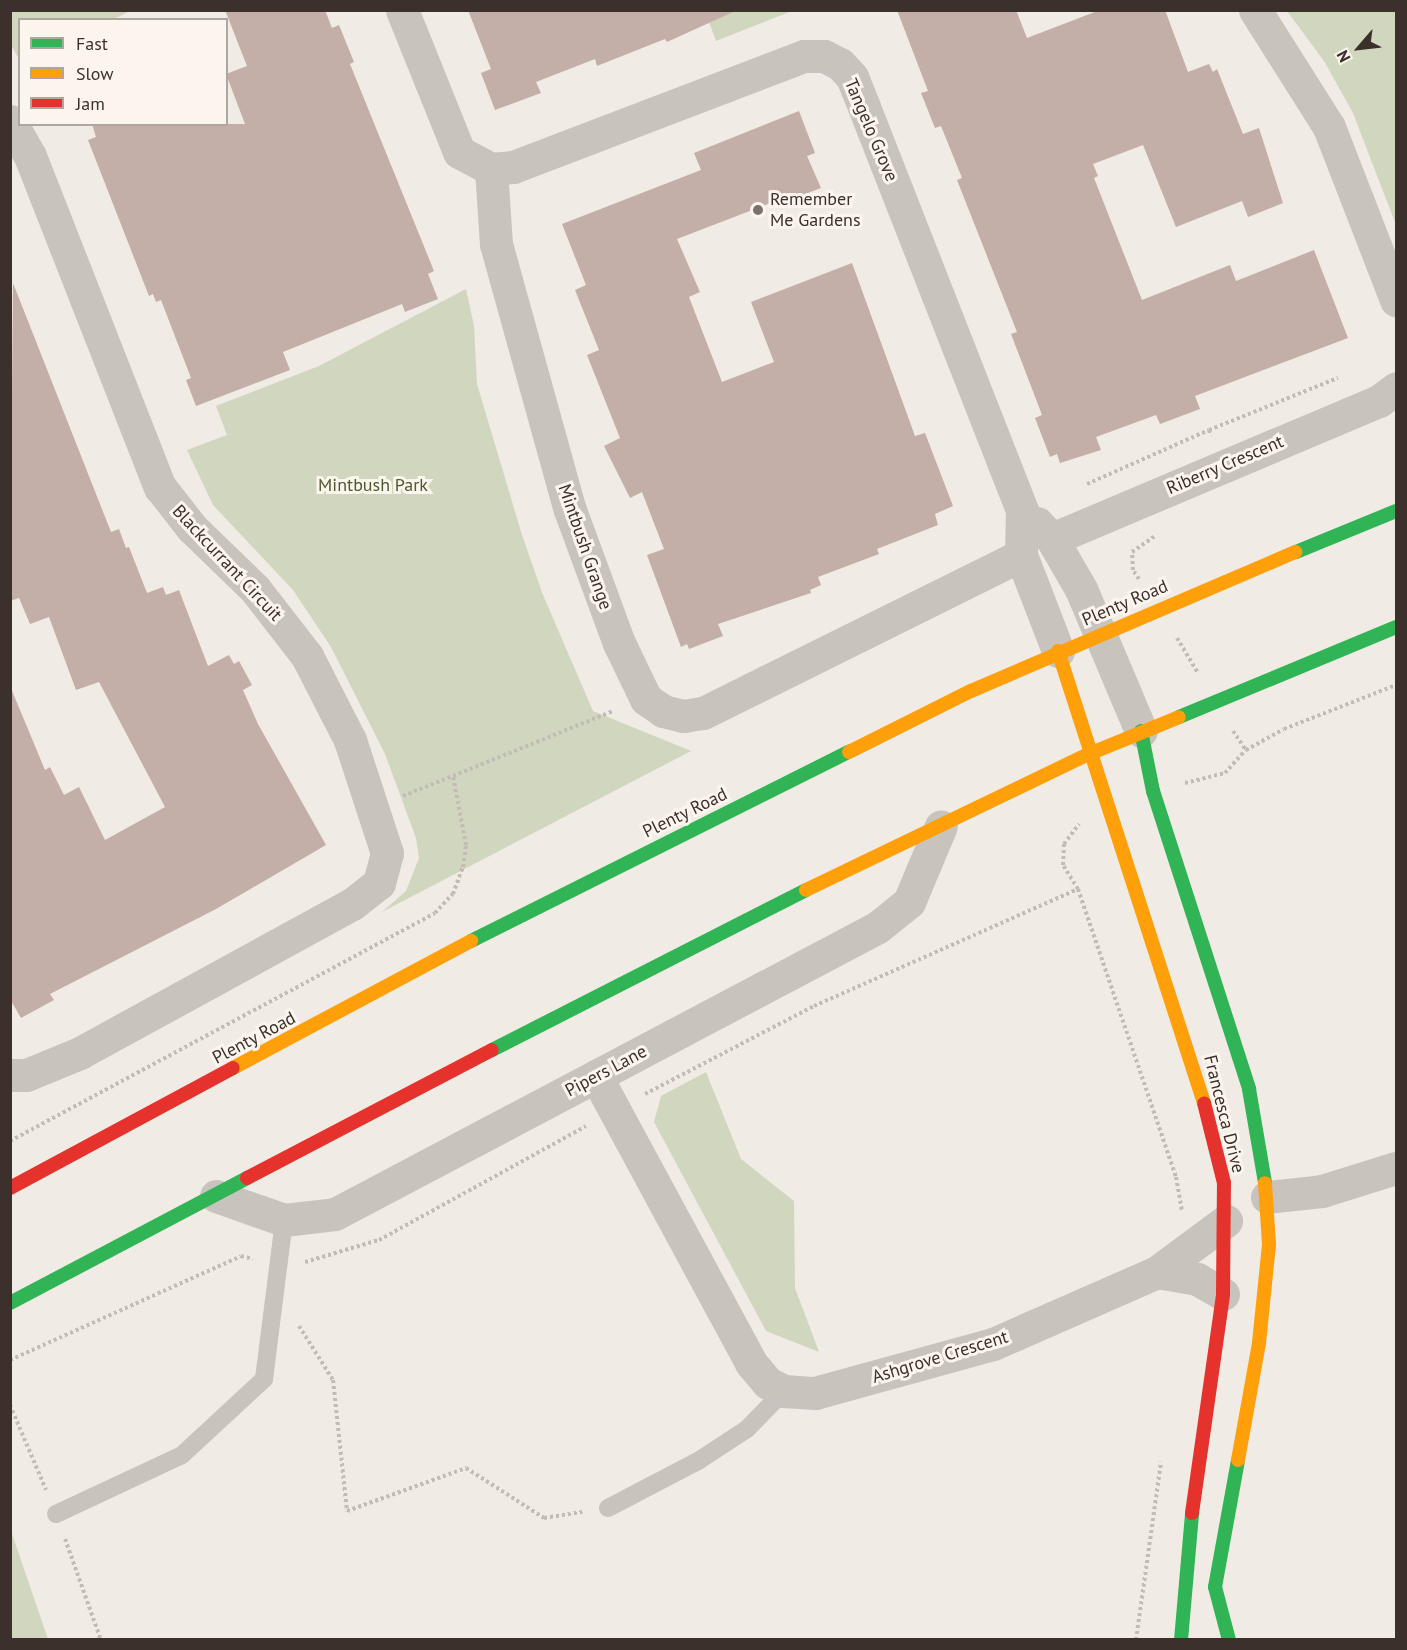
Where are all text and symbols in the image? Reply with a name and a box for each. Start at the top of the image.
legend [18,18,228,126]
north arrow [1329,18,1389,78]
text: Fast [76,32,108,55]
text: N [1332,47,1354,66]
text: Slow [76,62,114,85]
street label: Tangelo Grove [840,75,902,185]
text: Jam [76,92,105,115]
place label: Remember Me Gardens [770,189,861,232]
marker: Remember Me Gardens [751,203,765,217]
street label: Riberry Crescent [1163,431,1287,499]
park label: Mintbush Park [318,474,428,496]
street label: Mintbush Grange [553,481,617,613]
street label: Blackcurrant Circuit [168,500,286,626]
street label: Plenty Road [1079,575,1171,631]
street label: Plenty Road [639,783,731,843]
street label: Plenty Road [208,1007,300,1069]
street label: Pipers Lane [562,1041,650,1101]
street label: Francesca Drive [1199,1053,1249,1175]
street label: Ashgrove Crescent [869,1326,1011,1388]

